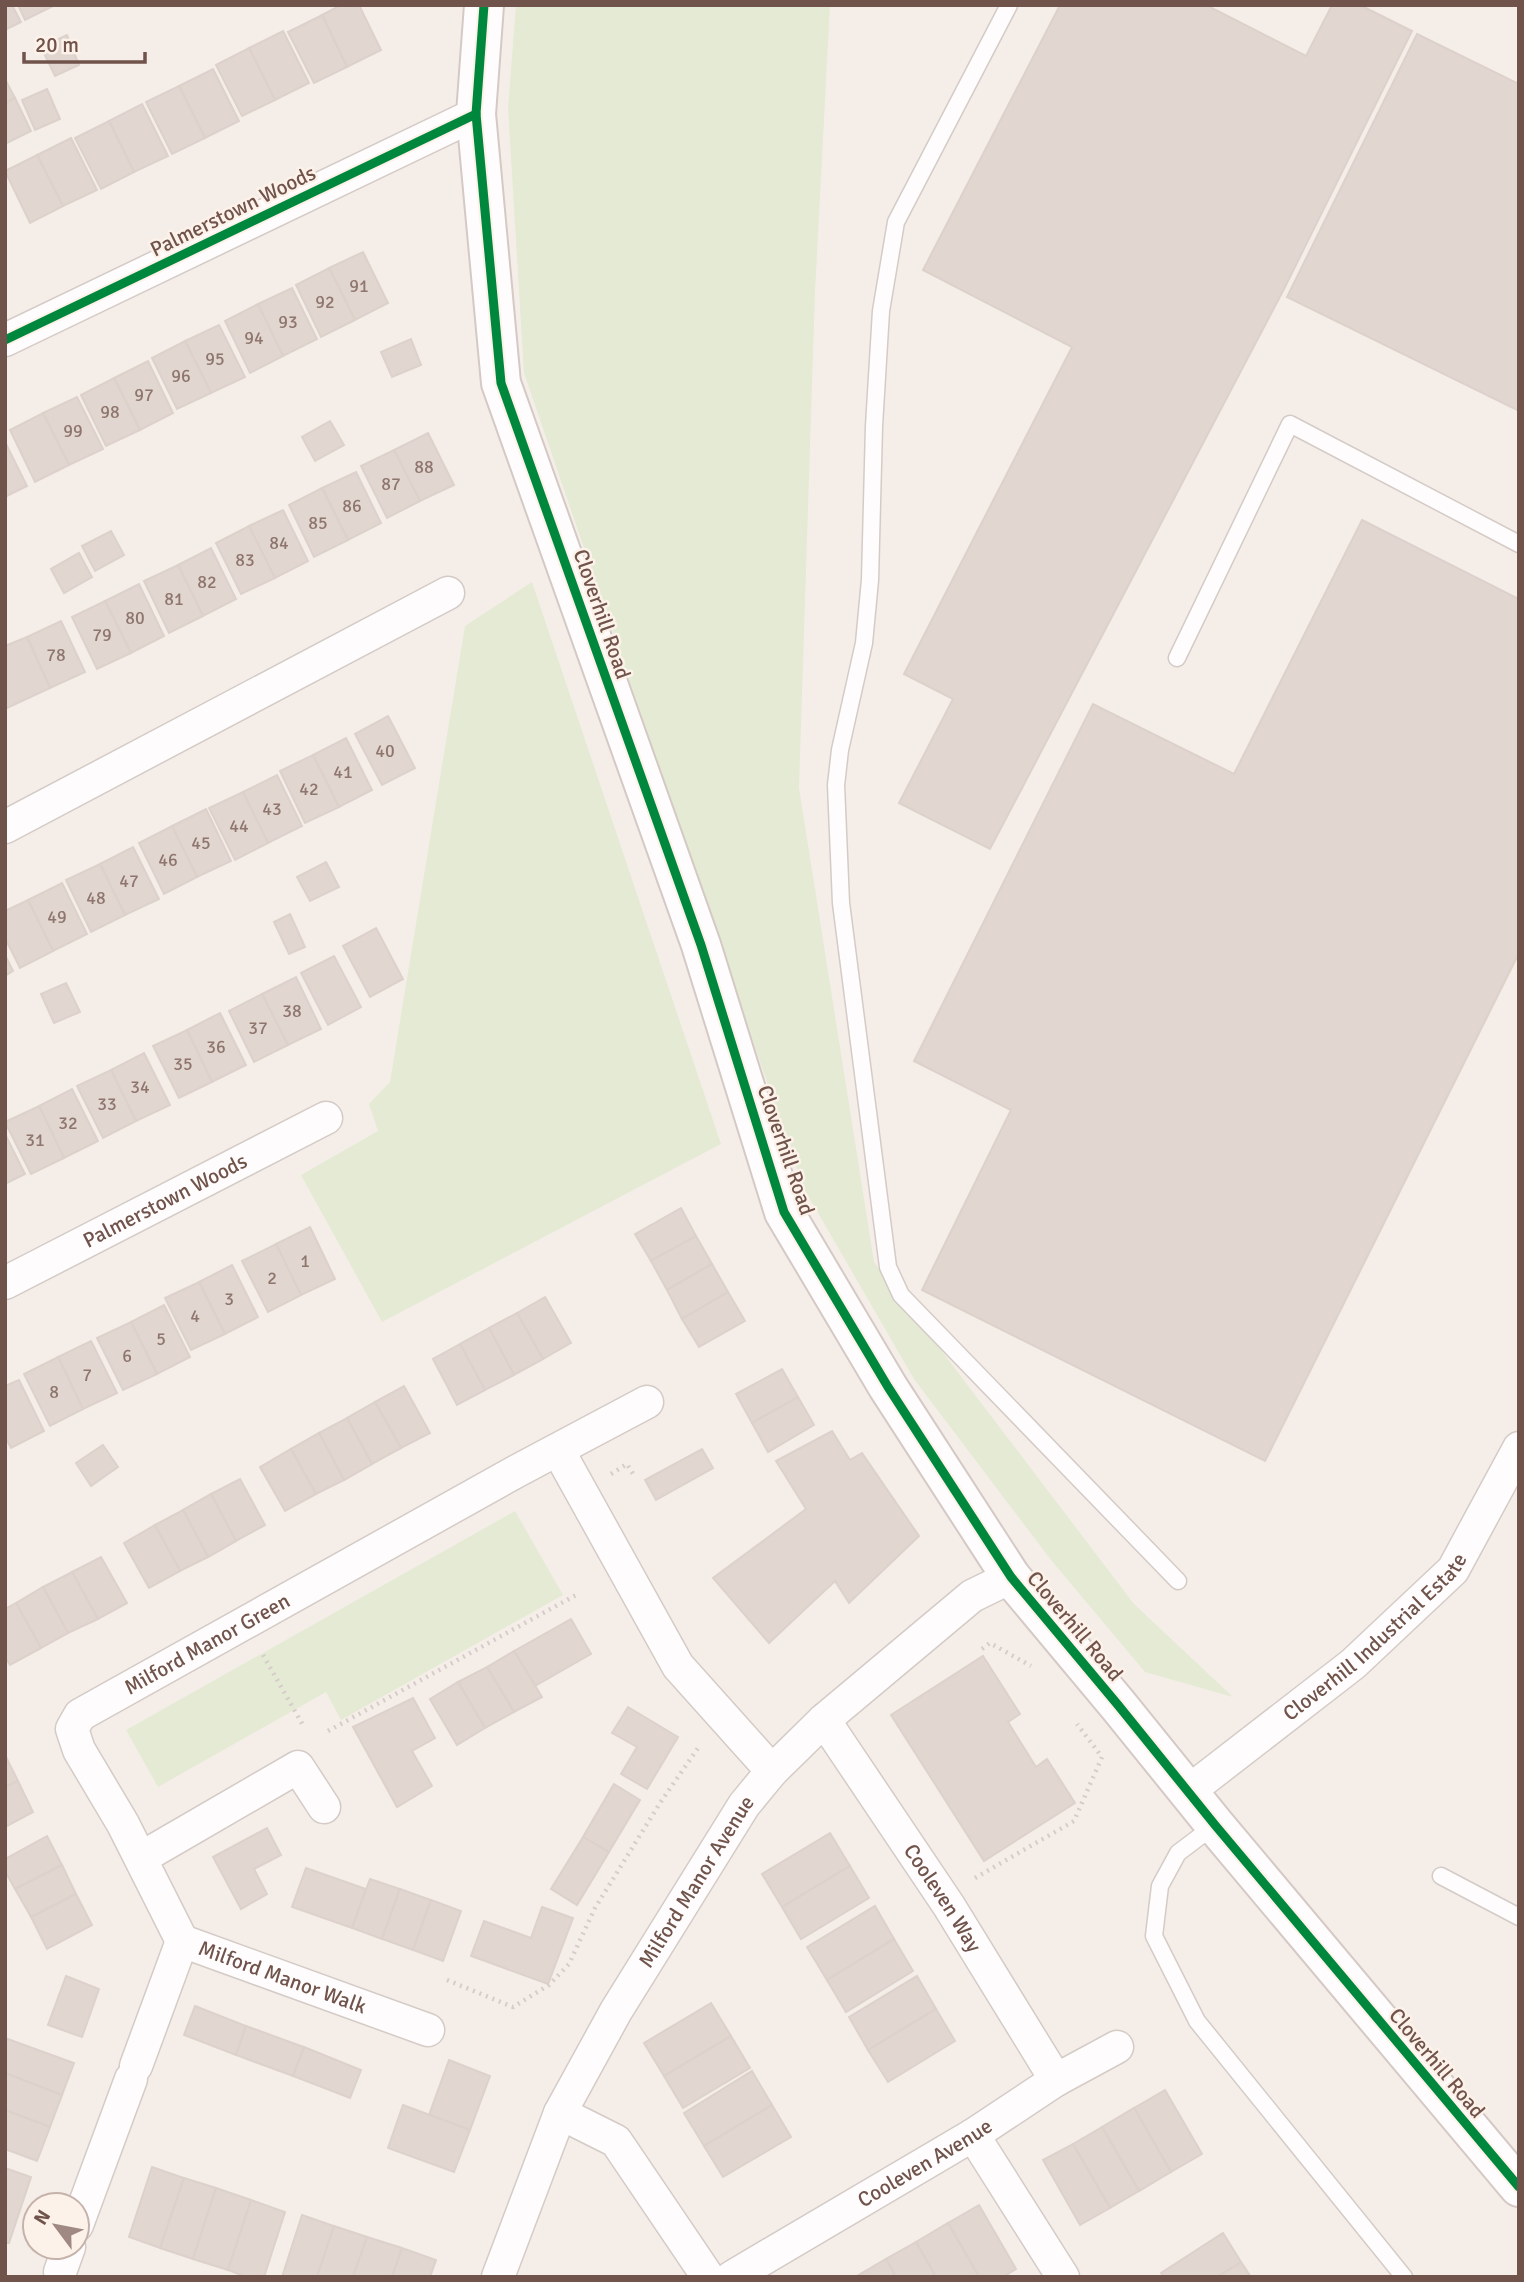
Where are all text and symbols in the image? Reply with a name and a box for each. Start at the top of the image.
scale bar [24,21,145,65]
text: 20 m [35,32,79,58]
street label: Palmerstown Woods [146,160,320,262]
house number: 91 [349,275,369,297]
house number: 92 [315,291,335,313]
house number: 93 [278,311,298,333]
house number: 94 [244,327,264,349]
house number: 95 [205,348,225,370]
house number: 96 [171,365,191,387]
house number: 97 [134,384,154,406]
house number: 98 [100,401,120,423]
house number: 99 [63,420,83,442]
house number: 88 [414,456,434,478]
house number: 87 [381,473,401,495]
house number: 86 [342,495,362,517]
house number: 85 [308,512,328,534]
house number: 84 [269,532,289,554]
street label: Cloverhill Road [568,546,636,682]
house number: 83 [235,549,255,571]
house number: 82 [197,571,217,593]
house number: 81 [164,588,184,610]
house number: 80 [125,607,145,629]
house number: 79 [92,624,112,646]
house number: 78 [46,644,66,666]
house number: 40 [375,740,395,762]
house number: 41 [333,761,353,783]
house number: 42 [299,778,319,800]
house number: 43 [262,798,282,820]
house number: 44 [229,815,249,837]
house number: 45 [191,832,211,854]
house number: 46 [158,849,178,871]
house number: 47 [119,870,139,892]
house number: 48 [86,887,106,909]
house number: 49 [47,906,67,928]
house number: 38 [282,1000,302,1022]
house number: 37 [248,1017,268,1039]
house number: 36 [206,1036,226,1058]
house number: 35 [173,1053,193,1075]
house number: 34 [130,1076,150,1098]
street label: Cloverhill Road [752,1082,820,1218]
house number: 33 [97,1093,117,1115]
house number: 32 [58,1112,78,1134]
house number: 31 [25,1129,45,1151]
street label: Palmerstown Woods [79,1148,251,1254]
house number: 1 [300,1250,310,1272]
house number: 2 [267,1267,277,1289]
house number: 3 [224,1288,234,1310]
house number: 4 [190,1305,200,1327]
house number: 5 [156,1328,166,1350]
house number: 6 [122,1345,132,1367]
house number: 7 [82,1364,92,1386]
house number: 8 [49,1381,59,1403]
street label: Cloverhill Industrial Estate [1278,1549,1473,1726]
street label: Cloverhill Road [1021,1566,1129,1686]
street label: Milford Manor Green [120,1587,294,1701]
street label: Milford Manor Avenue [633,1790,760,1973]
street label: Cooleven Way [898,1839,987,1957]
street label: Milford Manor Walk [195,1935,370,2020]
street label: Cloverhill Road [1383,2003,1491,2123]
street label: Cooleven Avenue [853,2113,997,2213]
north arrow [21,2191,91,2261]
text: N [29,2206,56,2229]

